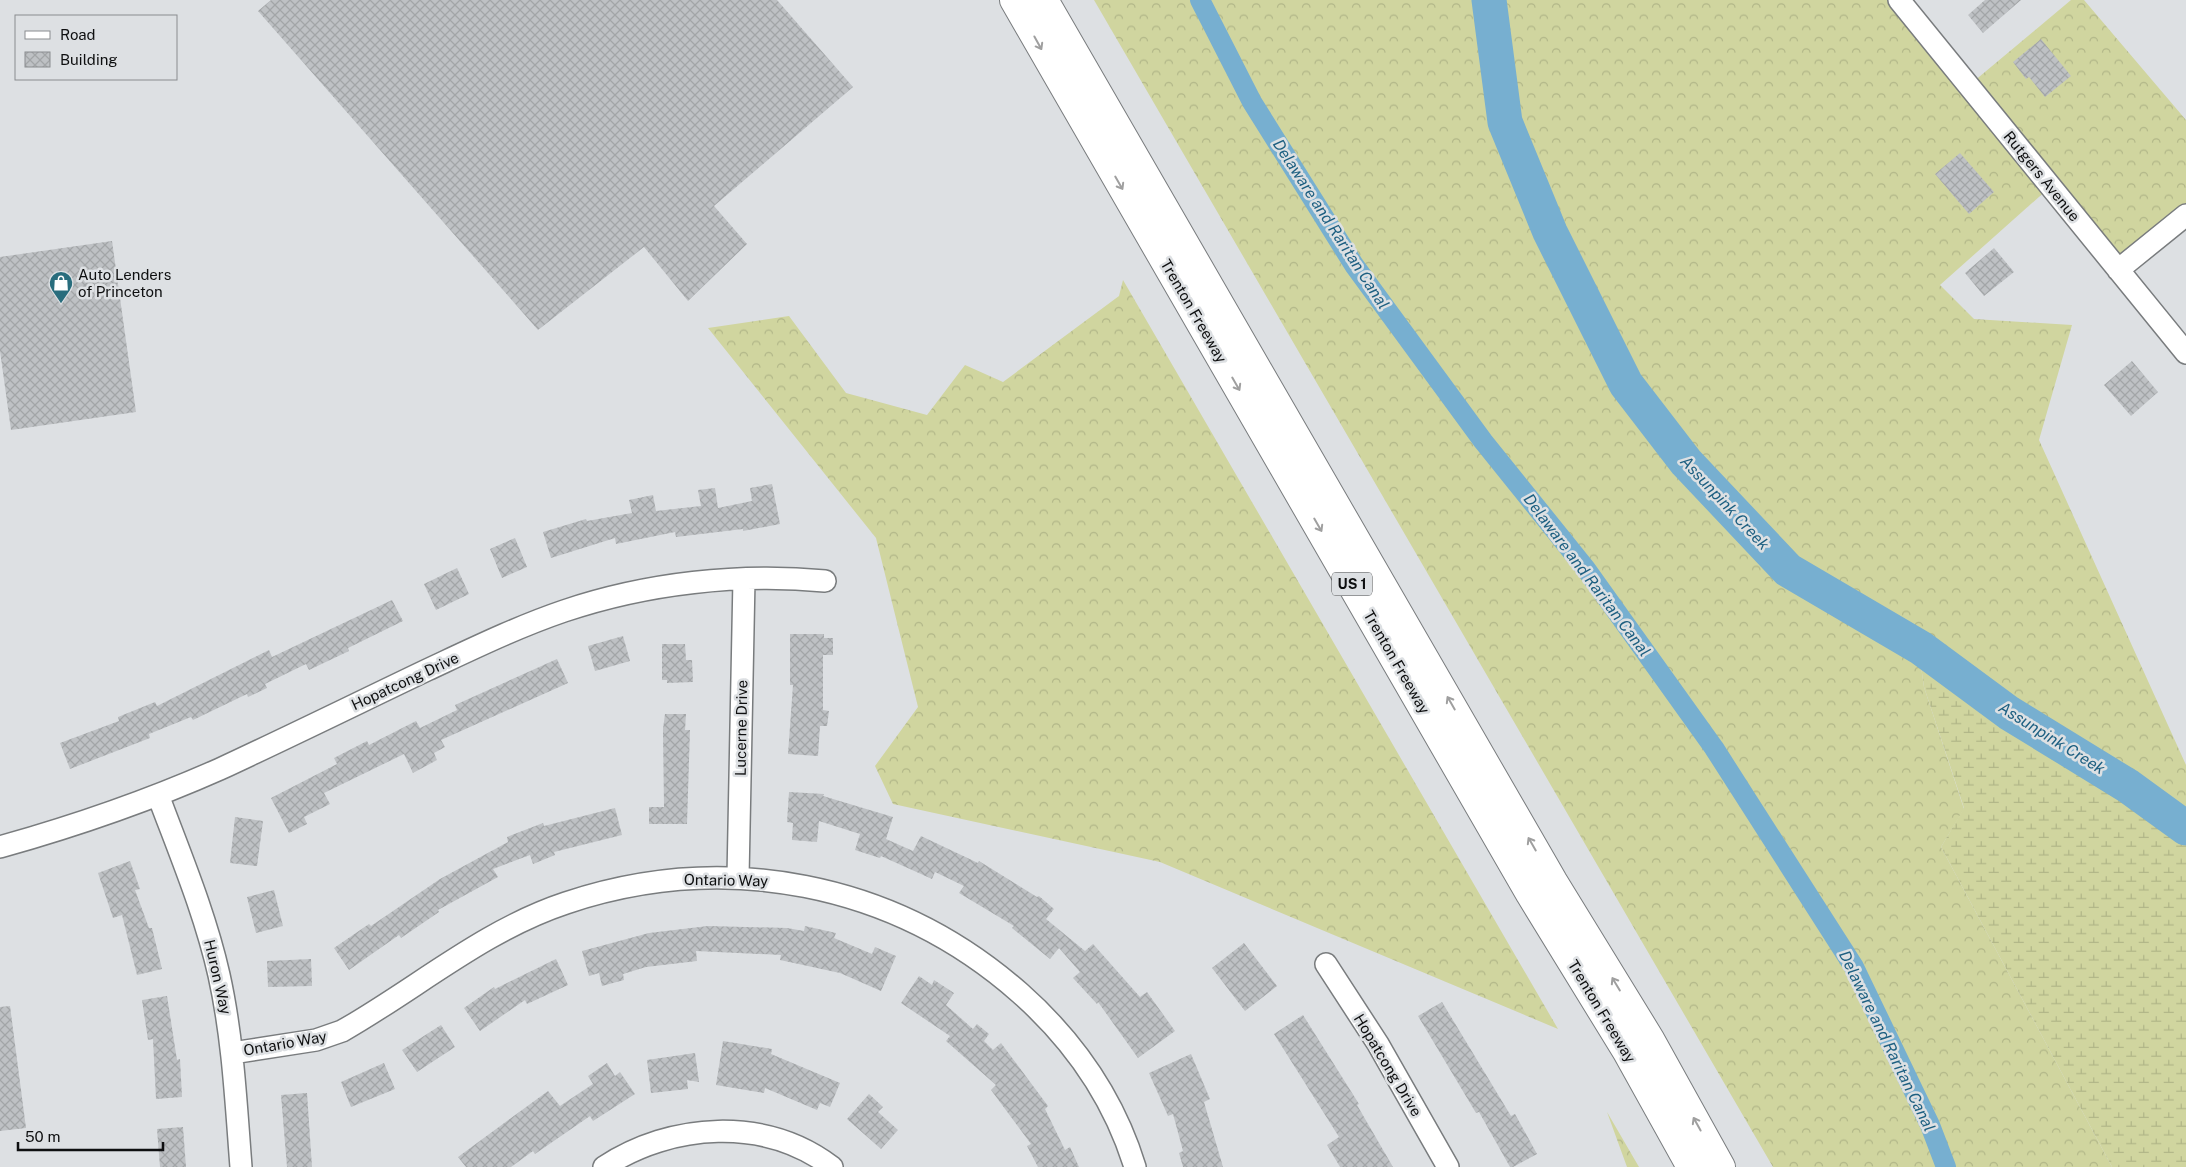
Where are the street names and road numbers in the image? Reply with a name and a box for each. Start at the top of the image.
street label: Rutgers Avenue [2001,128,2083,224]
street label: Trenton Freeway [1158,256,1230,366]
road number: US 1 [1332,572,1372,596]
street label: Trenton Freeway [1361,607,1433,717]
street label: Hopatcong Drive [349,649,461,713]
street label: Lucerne Drive [732,680,750,776]
street label: Ontario Way [684,871,768,889]
street label: Huron Way [201,938,235,1016]
street label: Trenton Freeway [1565,957,1639,1065]
street label: Hopatcong Drive [1351,1011,1425,1119]
street label: Ontario Way [242,1027,328,1059]

